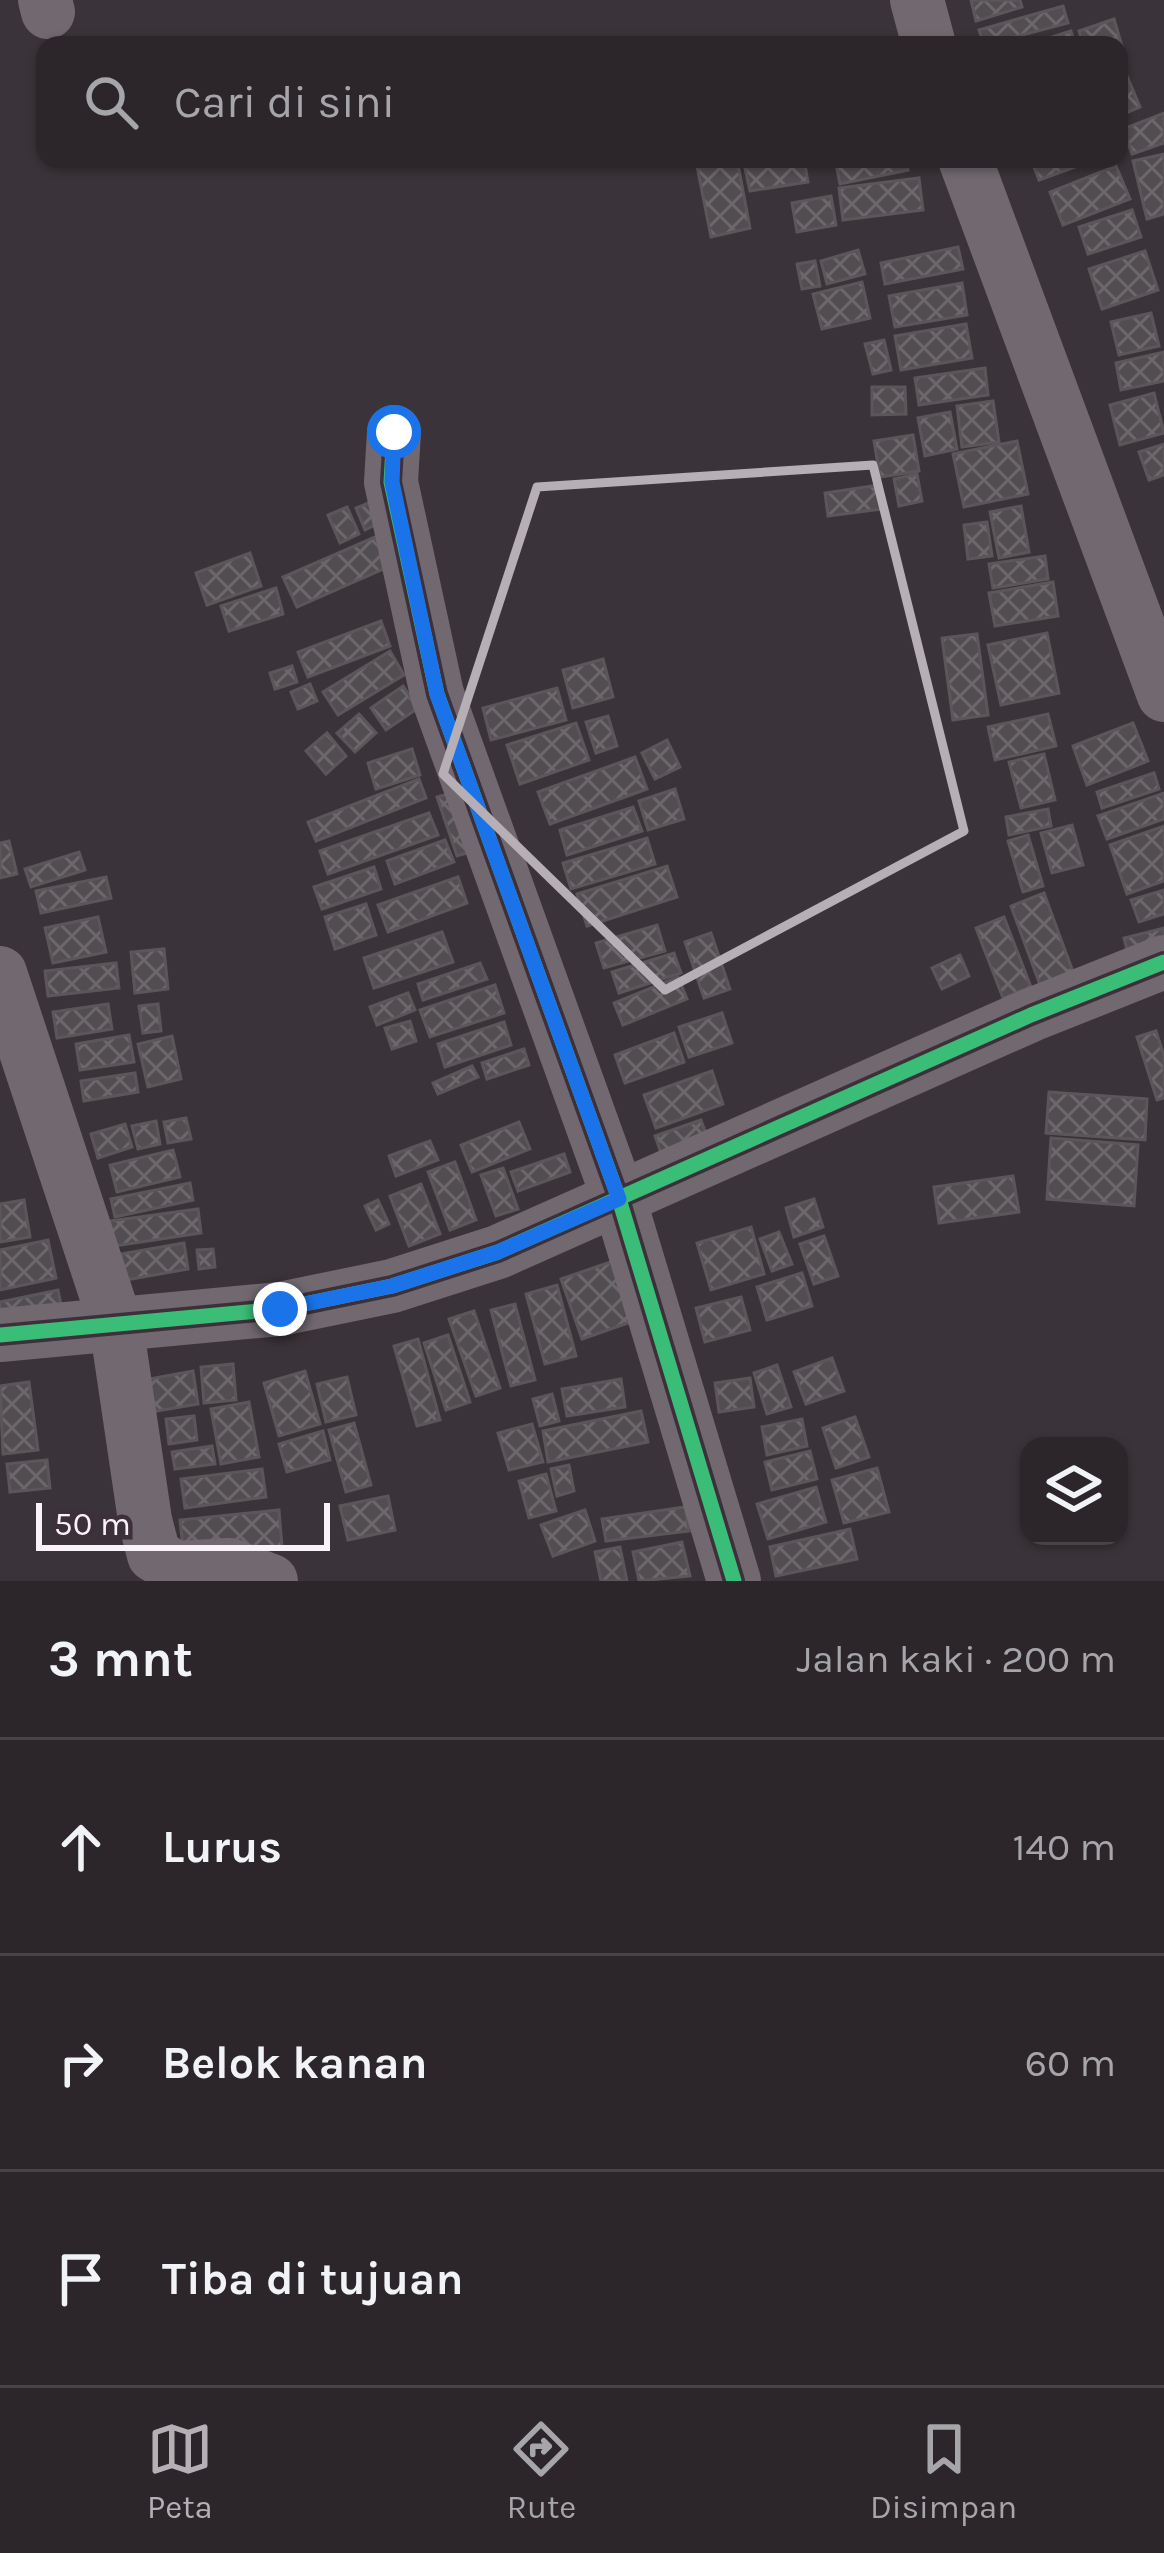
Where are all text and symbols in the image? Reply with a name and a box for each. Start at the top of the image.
search box [36,36,1128,168]
icon: search [78,69,144,135]
text: Cari di sini [174,76,395,128]
route start [367,405,421,459]
route end [253,1282,307,1336]
map controls [1020,1437,1128,1545]
button: layers [1020,1437,1128,1545]
scale bar [36,1497,330,1550]
text: 50 m [54,1505,131,1543]
text: 3 mnt [48,1629,193,1689]
text: Jalan kaki · 200 m [796,1636,1116,1682]
icon: ahead [48,1814,114,1880]
text: Lurus [162,1821,282,1873]
text: 140 m [1012,1824,1116,1870]
icon: right [48,2030,114,2096]
text: Belok kanan [162,2037,428,2089]
text: 60 m [1025,2040,1116,2086]
icon: arrive [48,2246,114,2312]
text: Tiba di tujuan [162,2253,463,2305]
tab: Peta [147,2416,213,2526]
tab: Rute [507,2416,576,2526]
tab: Disimpan [870,2416,1017,2526]

